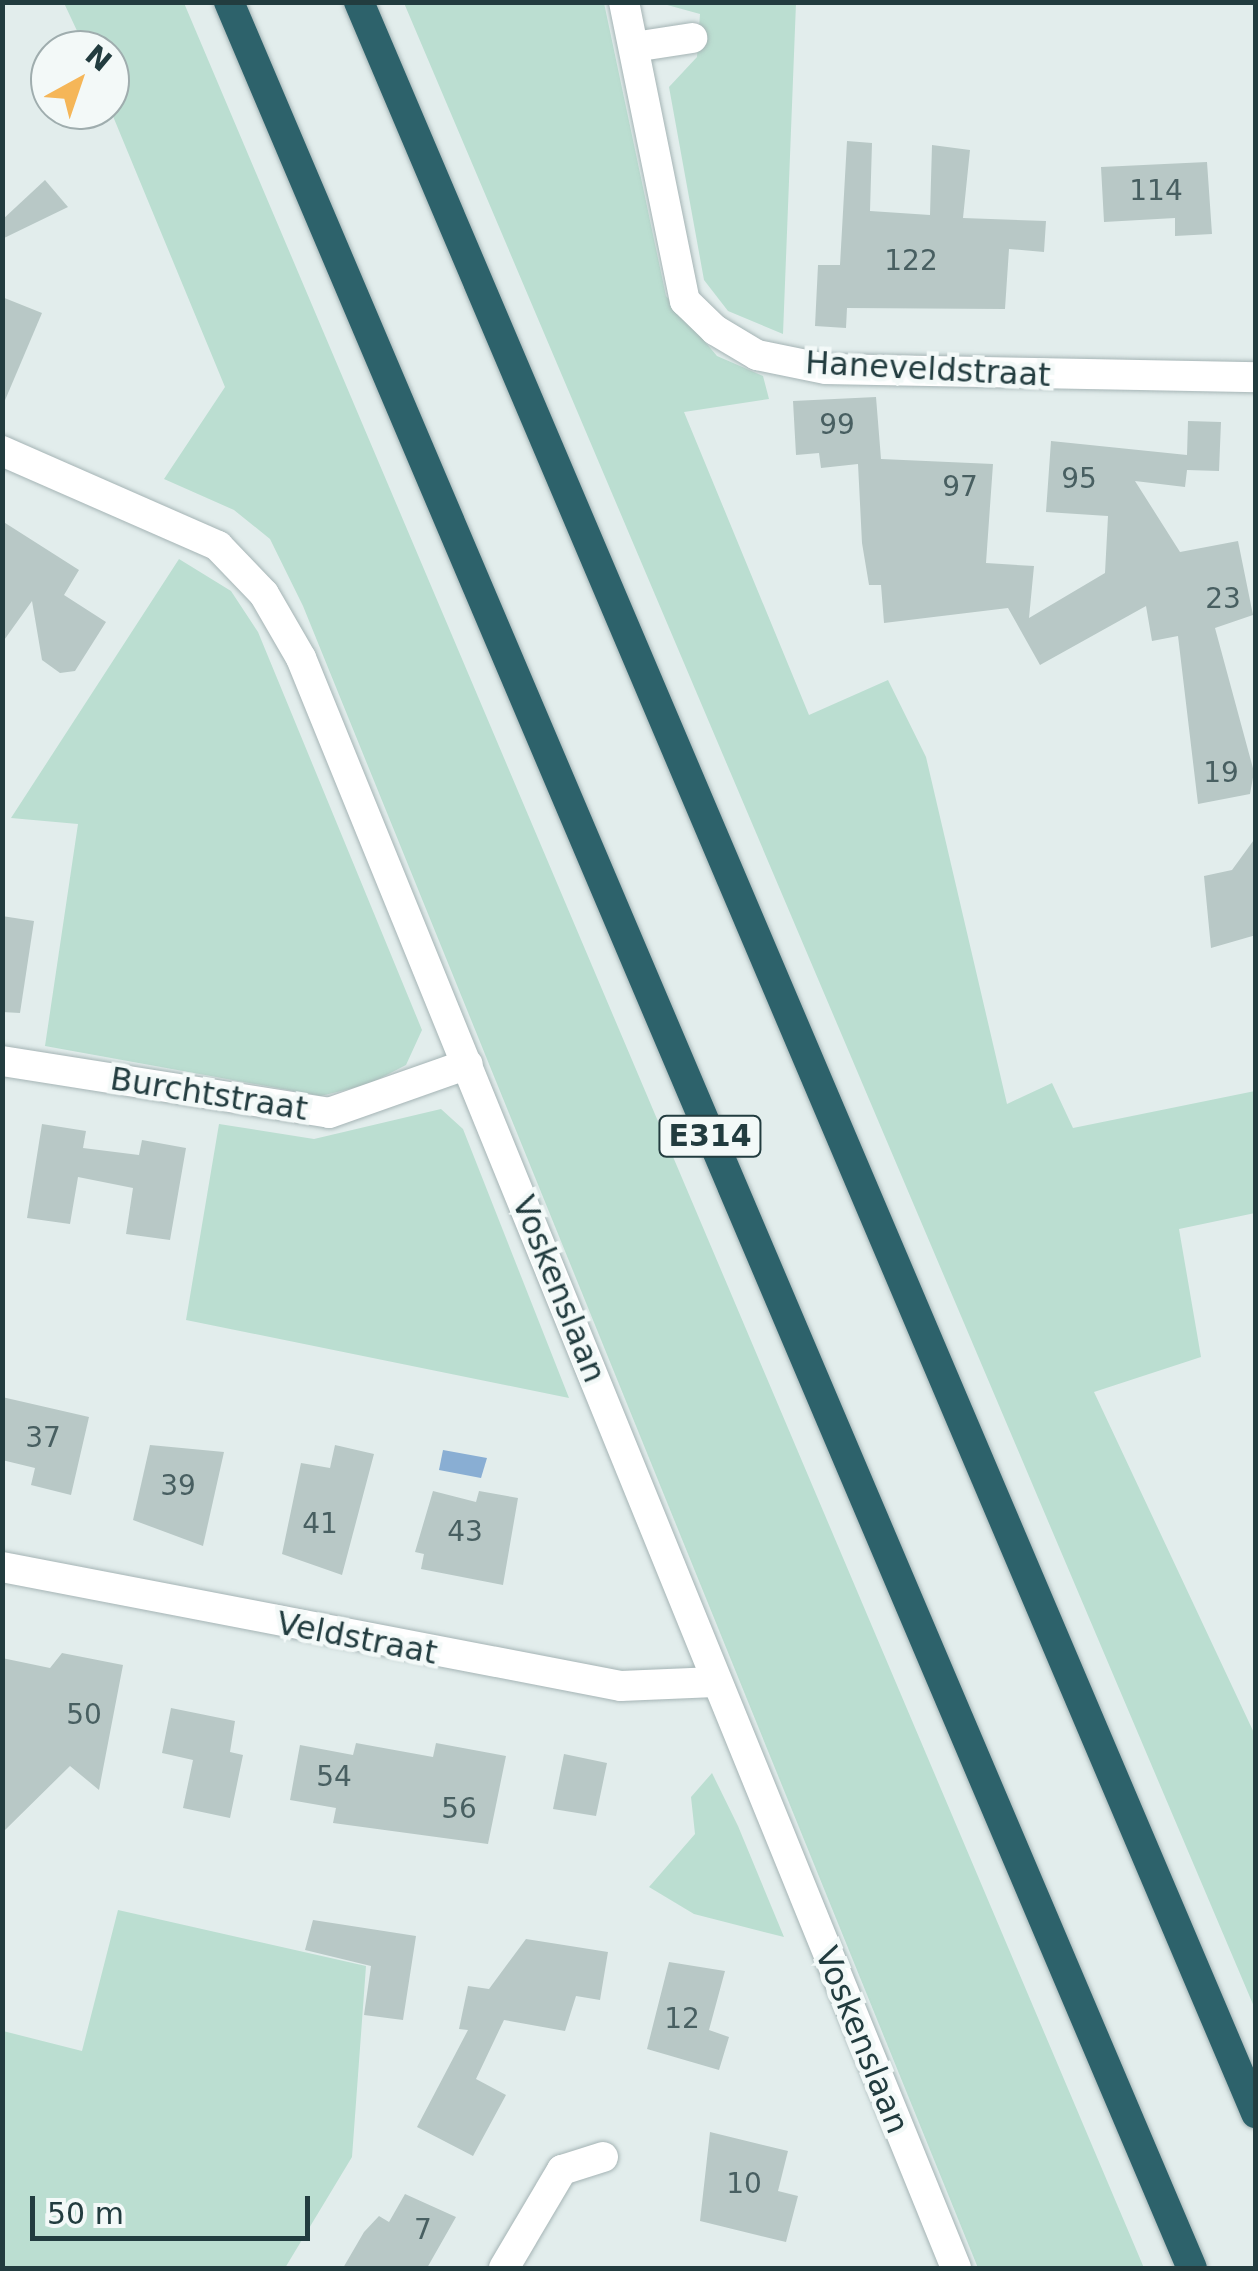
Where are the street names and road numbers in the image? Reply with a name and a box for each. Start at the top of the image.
street label: Haneveldstraat [804,343,1052,395]
street label: Burchtstraat [108,1059,310,1129]
road number: E314 [658,1111,762,1161]
street label: Voskenslaan [504,1190,614,1388]
street label: Veldstraat [274,1604,440,1672]
street label: Voskenslaan [807,1941,917,2139]

